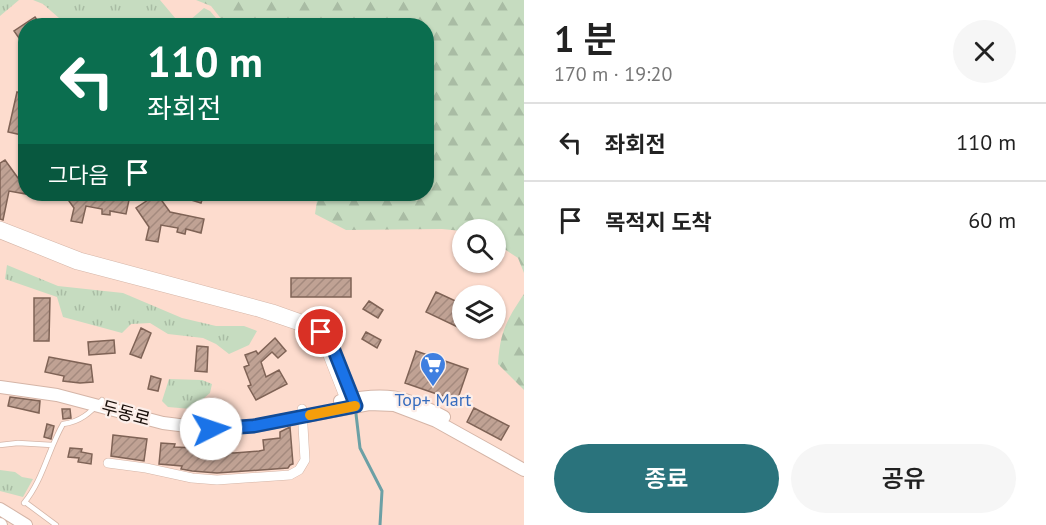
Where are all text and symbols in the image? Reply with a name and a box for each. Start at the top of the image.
text: 1 분 [554,15,617,62]
button: close [953,20,1016,83]
text: 110 m [147,34,263,89]
icon: left [48,42,126,120]
text: 170 m · 19:20 [554,61,672,87]
text: 좌회전 [147,91,222,125]
icon: left [554,126,587,159]
text: 110 m [956,128,1016,156]
text: 좌회전 [605,130,666,158]
icon: arrive [121,156,154,189]
text: 그다음 [48,161,109,189]
icon: arrive [554,204,587,237]
text: 60 m [968,206,1016,234]
text: 목적지 도착 [605,208,712,236]
map controls [452,219,506,339]
button: search [452,219,506,273]
button: layers [452,285,506,339]
pin [295,306,346,357]
icon: arrive [304,315,337,348]
supermarket icon: Top+ Mart [418,350,448,388]
place label: Top+ Mart [395,388,471,411]
street label: 두동로 [99,395,153,431]
position arrow [179,397,243,461]
button: 종료 [554,444,779,513]
button: 공유 [791,444,1016,513]

